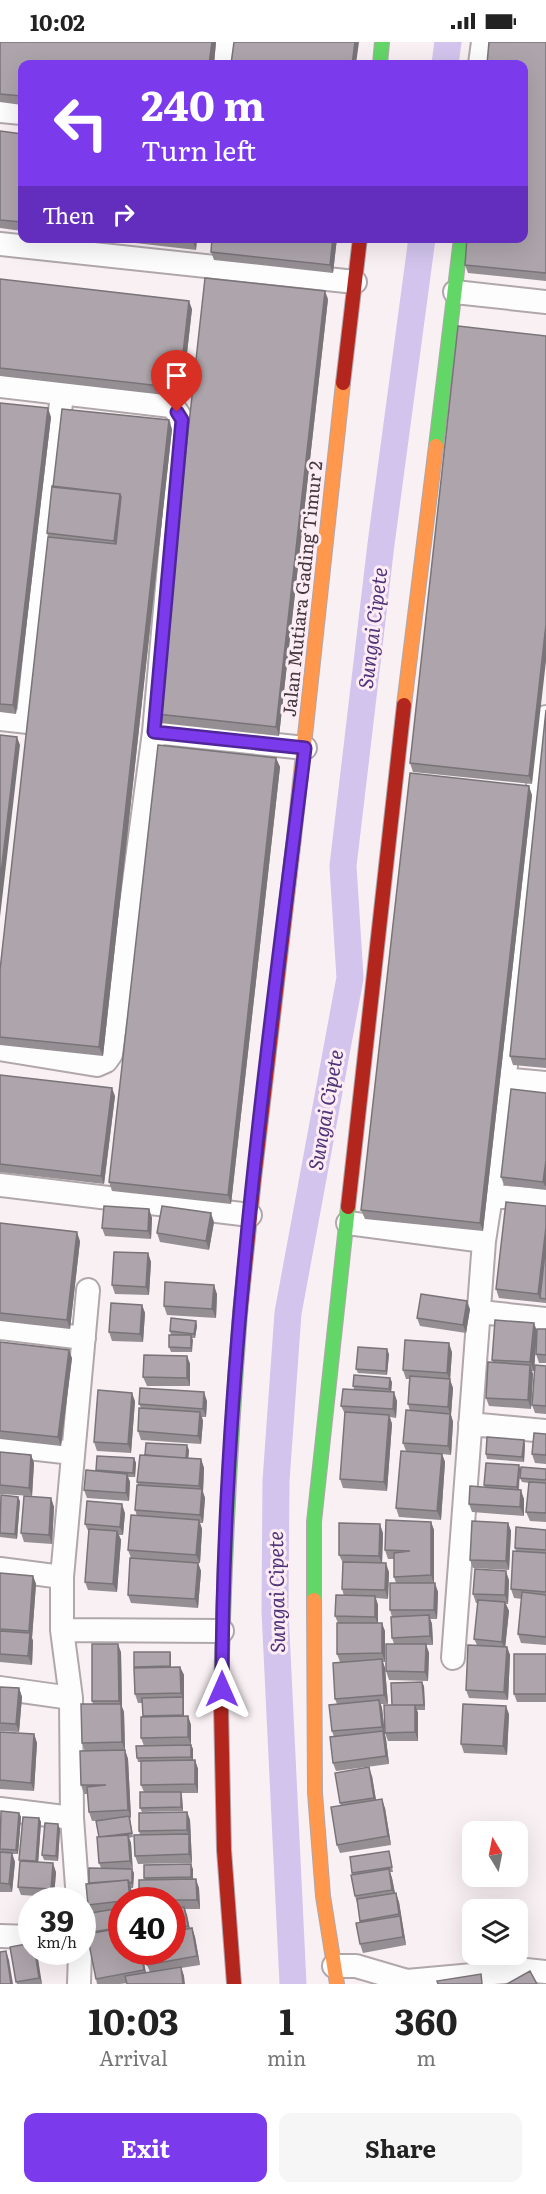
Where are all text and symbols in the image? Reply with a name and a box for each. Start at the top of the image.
text: 10:02 [30,5,85,38]
text: 240 m [141,72,265,134]
icon: left [42,84,120,162]
text: Turn left [141,129,256,169]
text: Then [42,198,95,231]
icon: right [107,198,140,231]
pin [151,350,202,412]
icon: arrive [160,359,193,392]
street label: Jalan Mutiara Gading Timur 2 [275,460,328,718]
water label: Sungai Cipete [349,565,393,690]
water label: Sungai Cipete [299,1047,349,1172]
water label: Sungai Cipete [259,1531,291,1653]
position arrow [190,1657,254,1721]
north arrow [462,1821,528,1887]
map controls [462,1821,528,1965]
speed limit sign: 40 [108,1887,186,1965]
text: 39 [40,1897,74,1941]
button: layers [462,1899,528,1965]
text: km/h [37,1930,77,1953]
text: 10:03 [88,1993,179,2046]
text: 1 [279,1993,294,2046]
text: 360 [394,1993,458,2046]
text: Arrival [99,2042,168,2072]
text: min [267,2042,306,2072]
text: m [416,2042,436,2072]
button: Exit [24,2113,267,2182]
button: Share [279,2113,522,2182]

